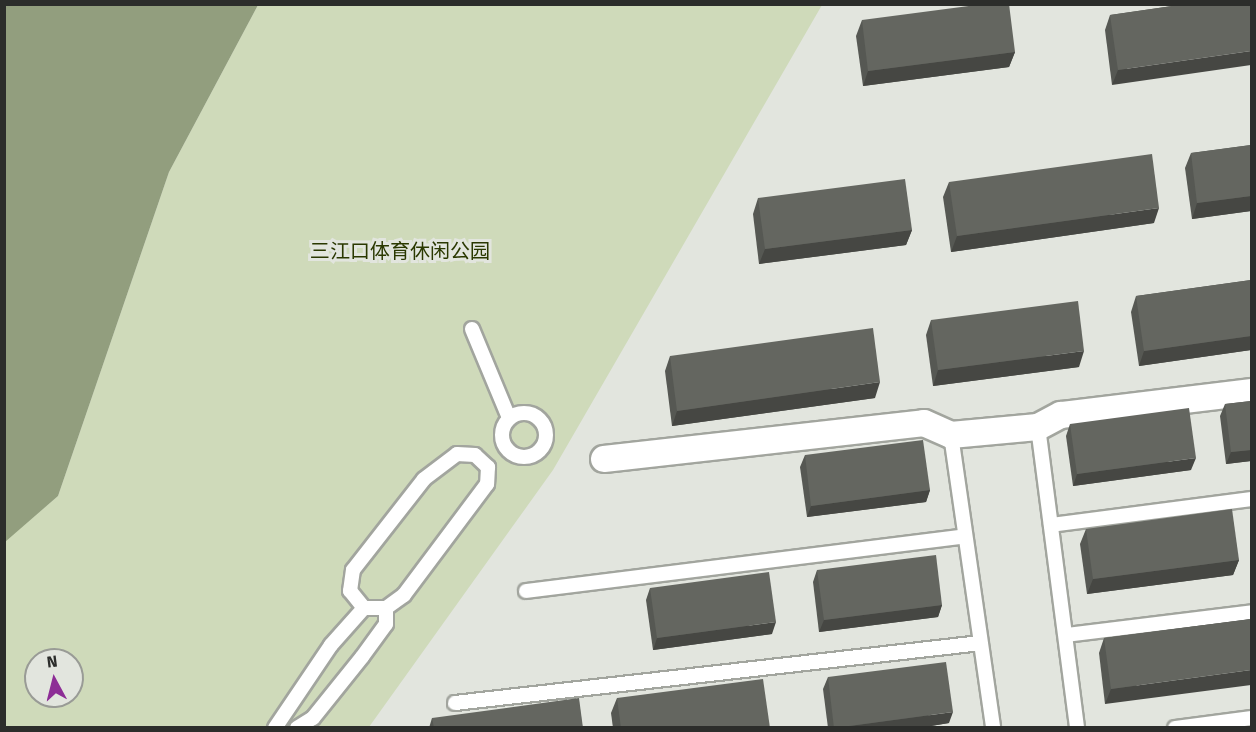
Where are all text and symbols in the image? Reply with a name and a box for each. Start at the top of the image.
park label: 三江口体育休闲公园 [310,239,490,263]
north arrow [24,648,84,708]
text: N [46,652,58,672]

